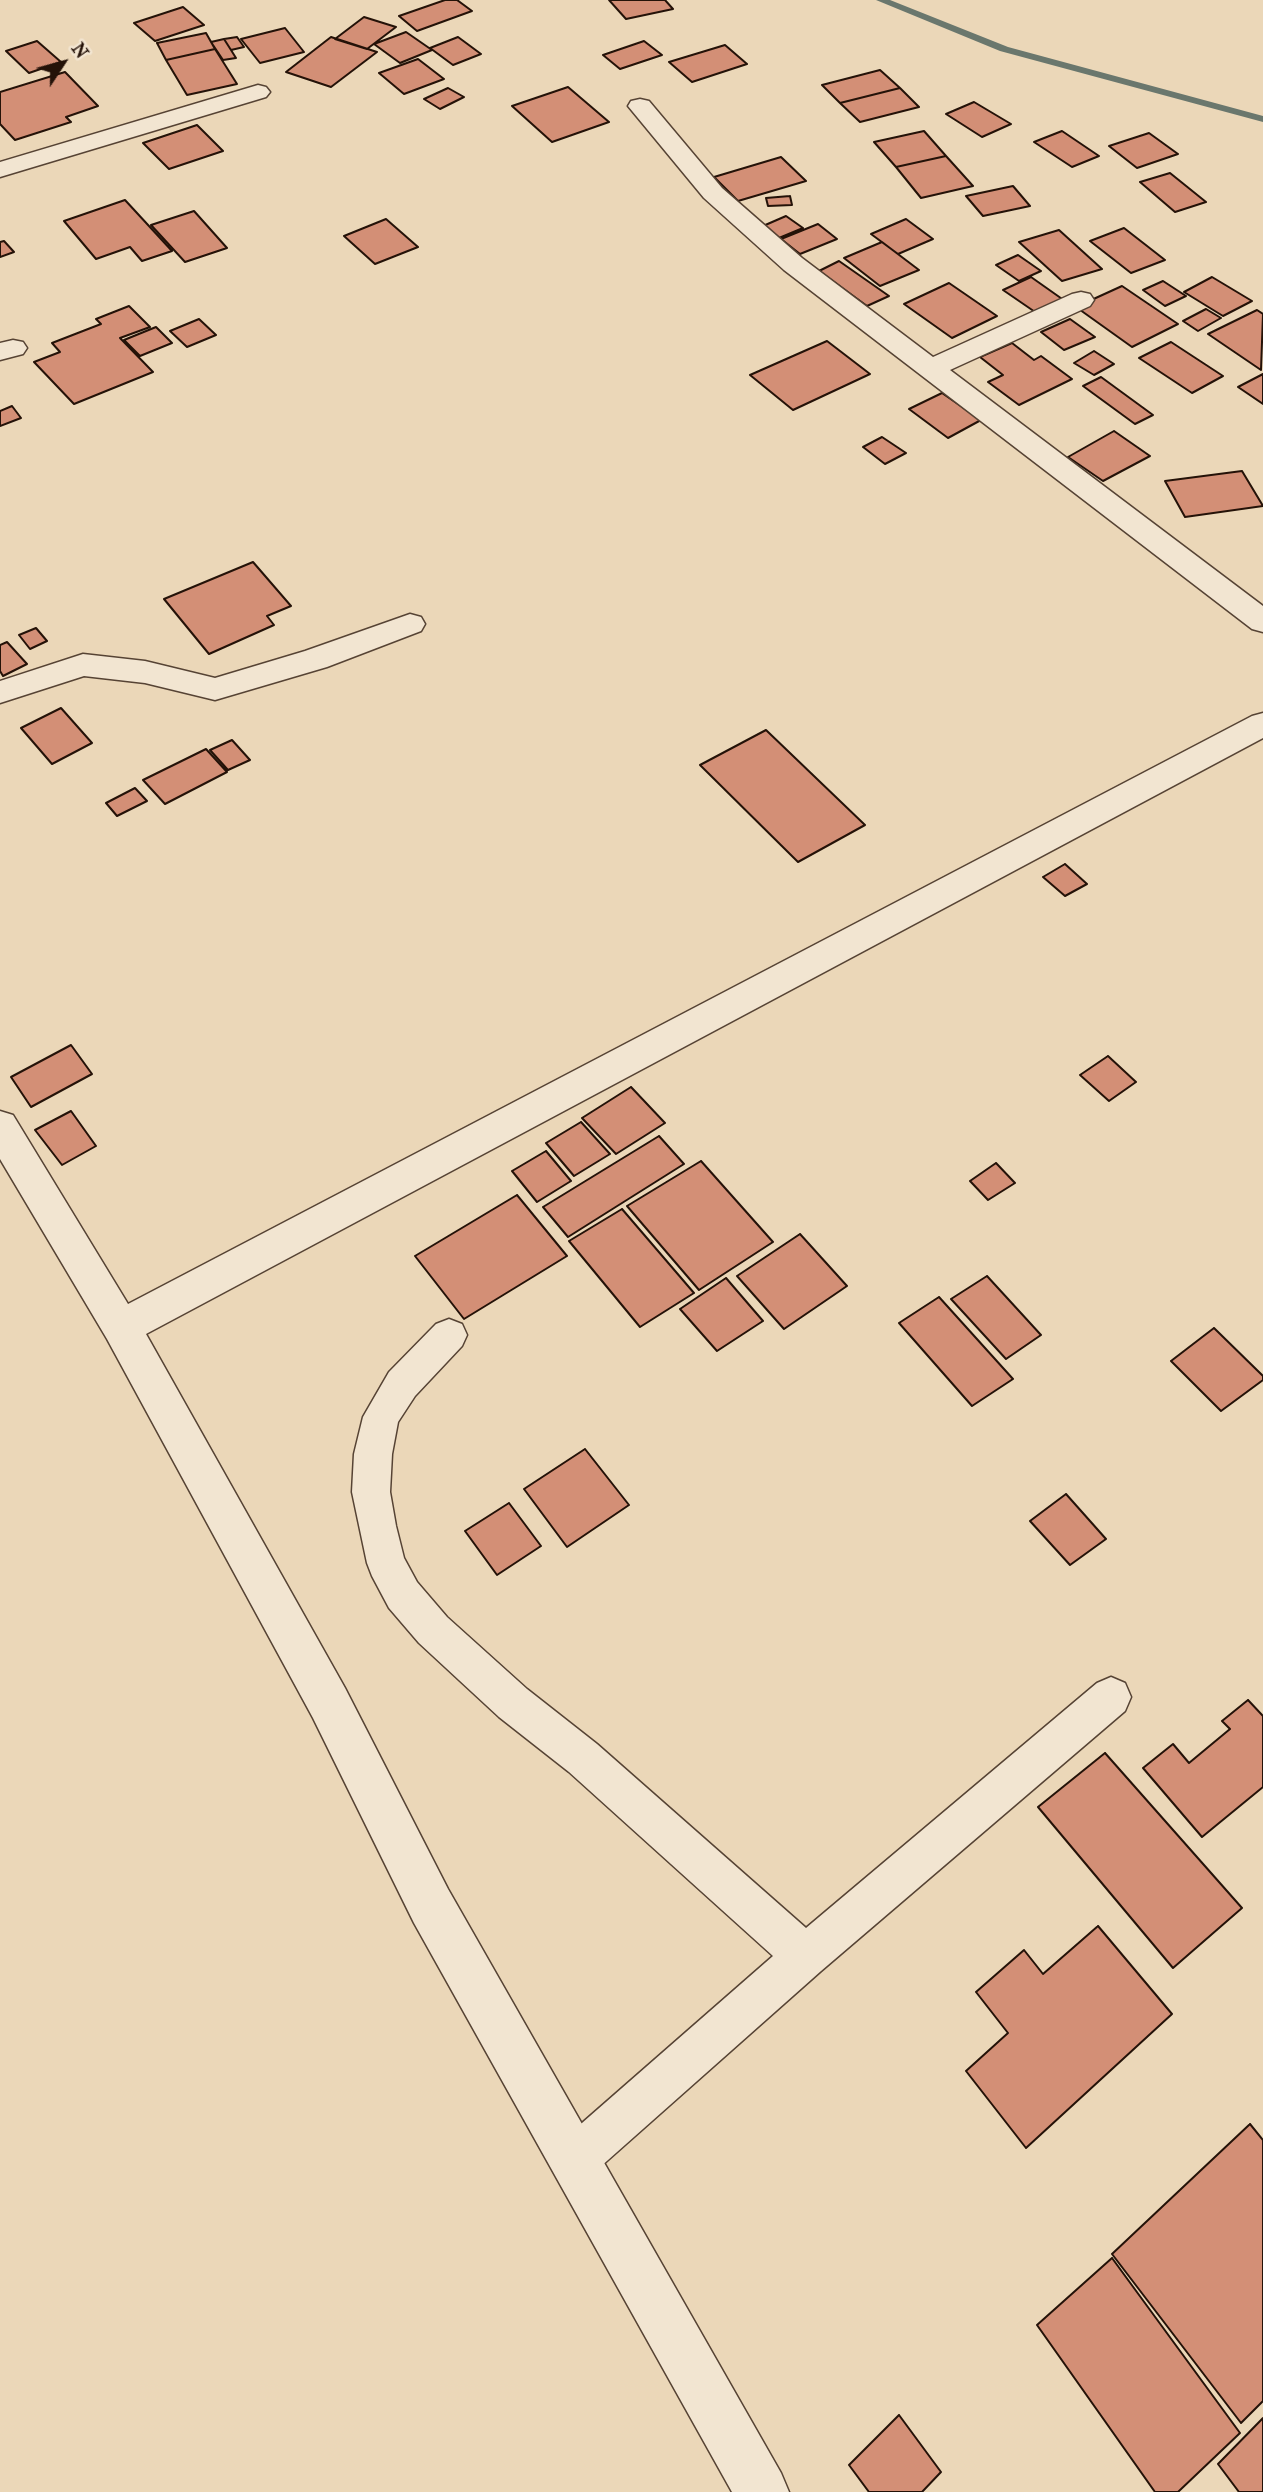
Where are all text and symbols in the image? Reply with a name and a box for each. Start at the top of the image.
north arrow [28,28,98,98]
text: N [67,38,93,63]

